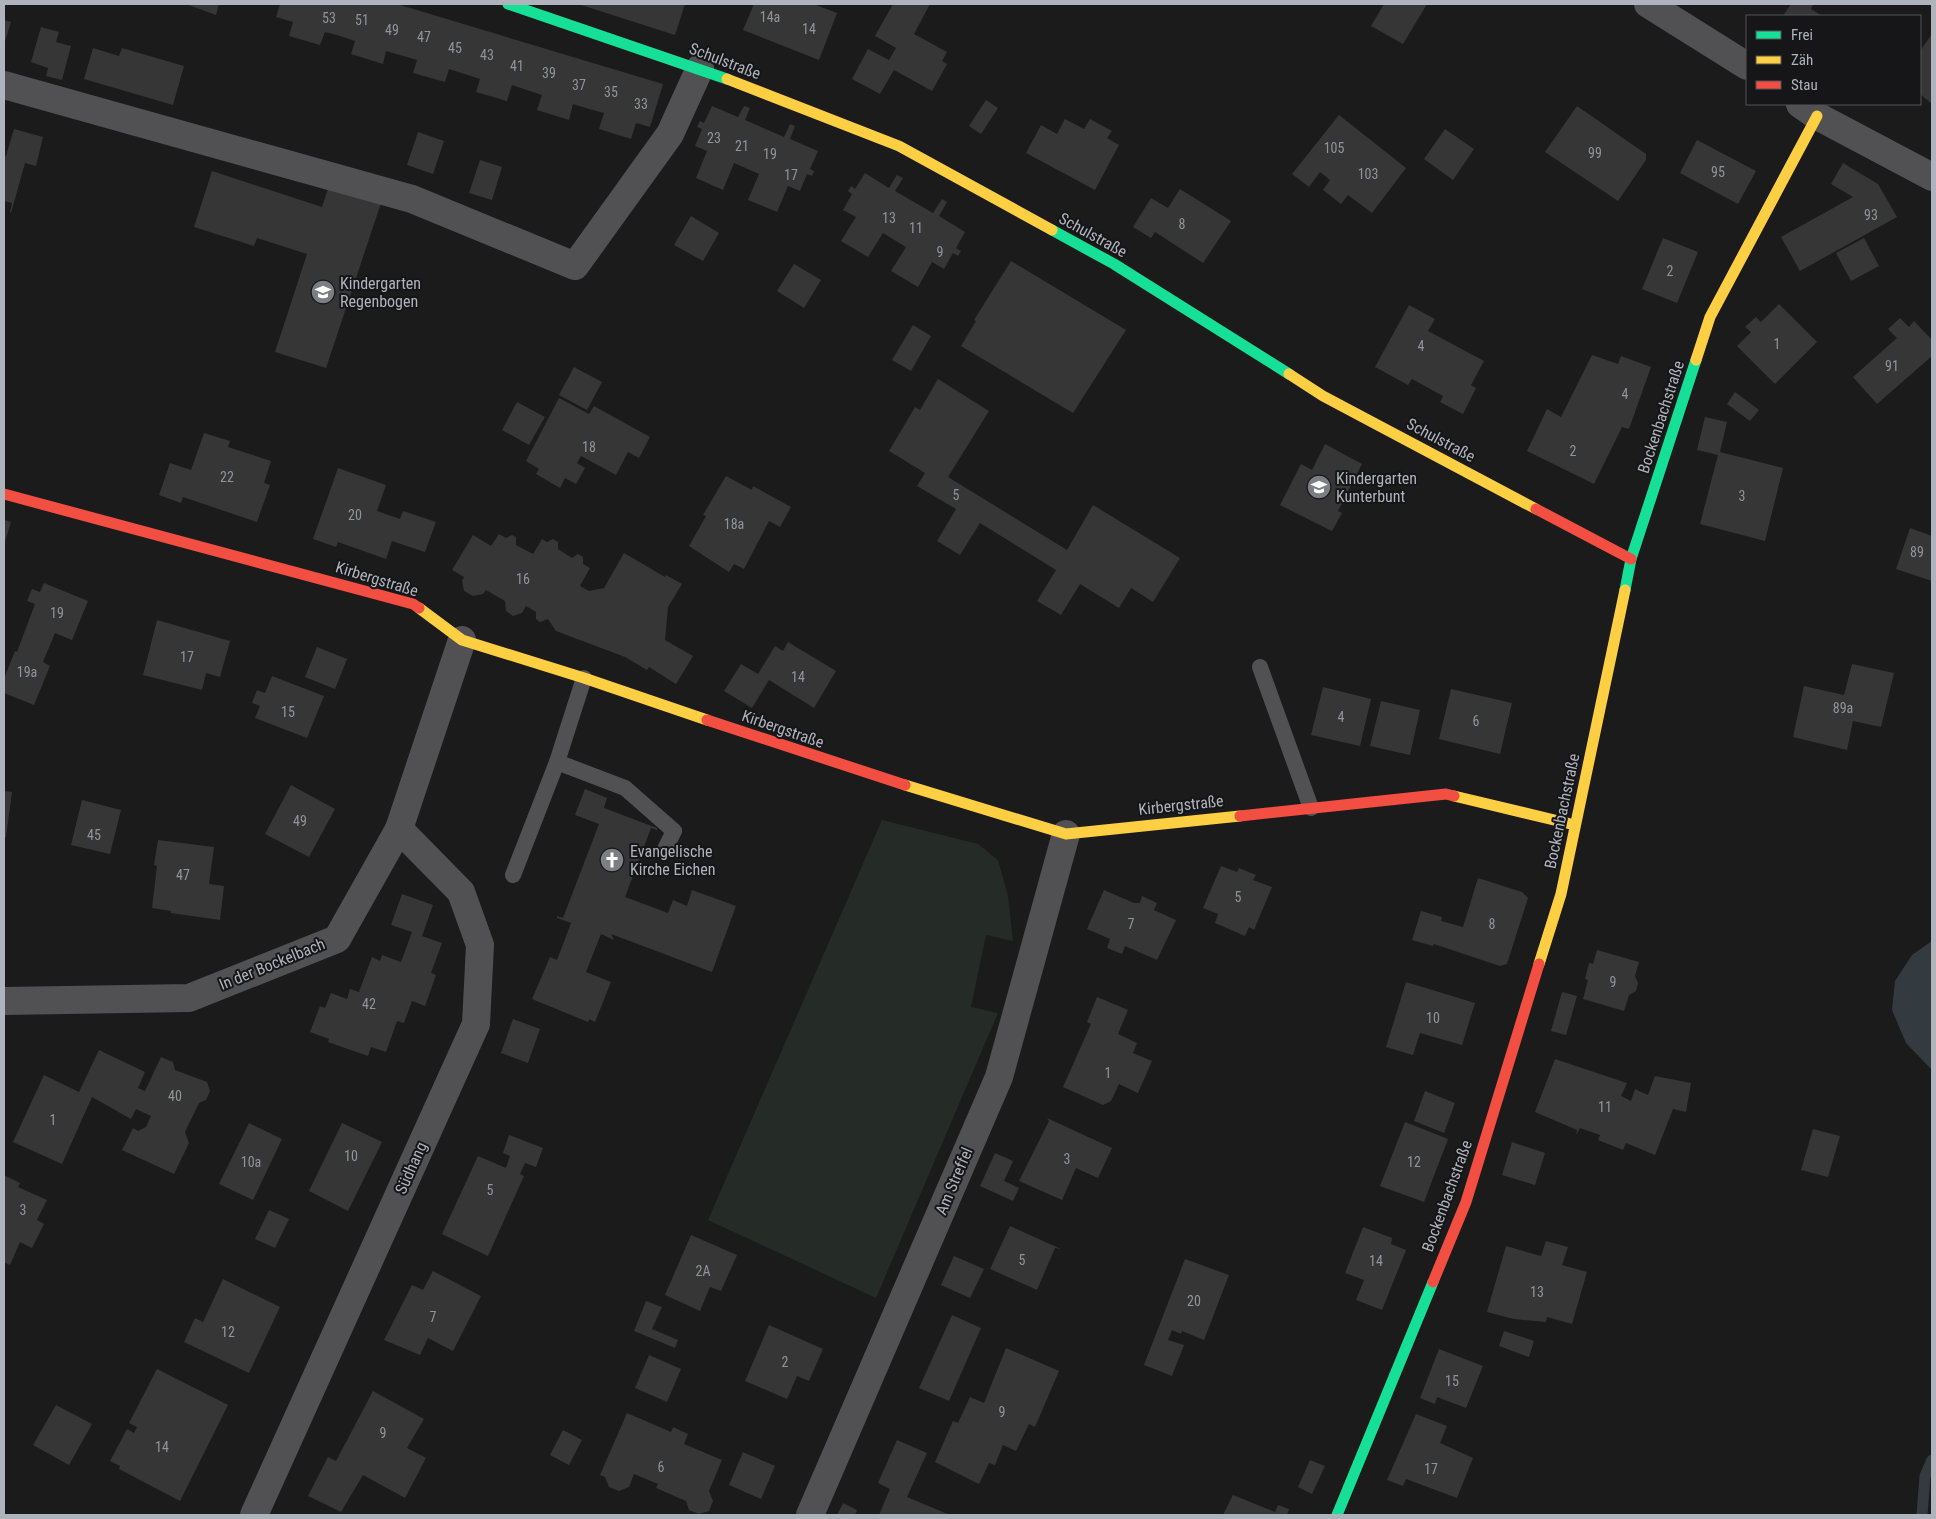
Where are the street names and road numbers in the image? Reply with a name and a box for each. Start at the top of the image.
street label: Schulstraße [687,39,763,83]
street label: Schulstraße [1056,209,1130,261]
street label: Bockenbachstraße [1634,358,1688,476]
street label: Schulstraße [1403,414,1479,466]
street label: Kirbergstraße [333,557,421,601]
street label: Kirbergstraße [740,706,826,752]
street label: Bockenbachstraße [1541,752,1583,870]
street label: Kirbergstraße [1138,791,1224,819]
street label: In der Bockelbach [216,934,328,994]
street label: Bockenbachstraße [1418,1138,1476,1254]
street label: Südhang [391,1139,431,1197]
street label: Am Streffel [931,1144,977,1218]

